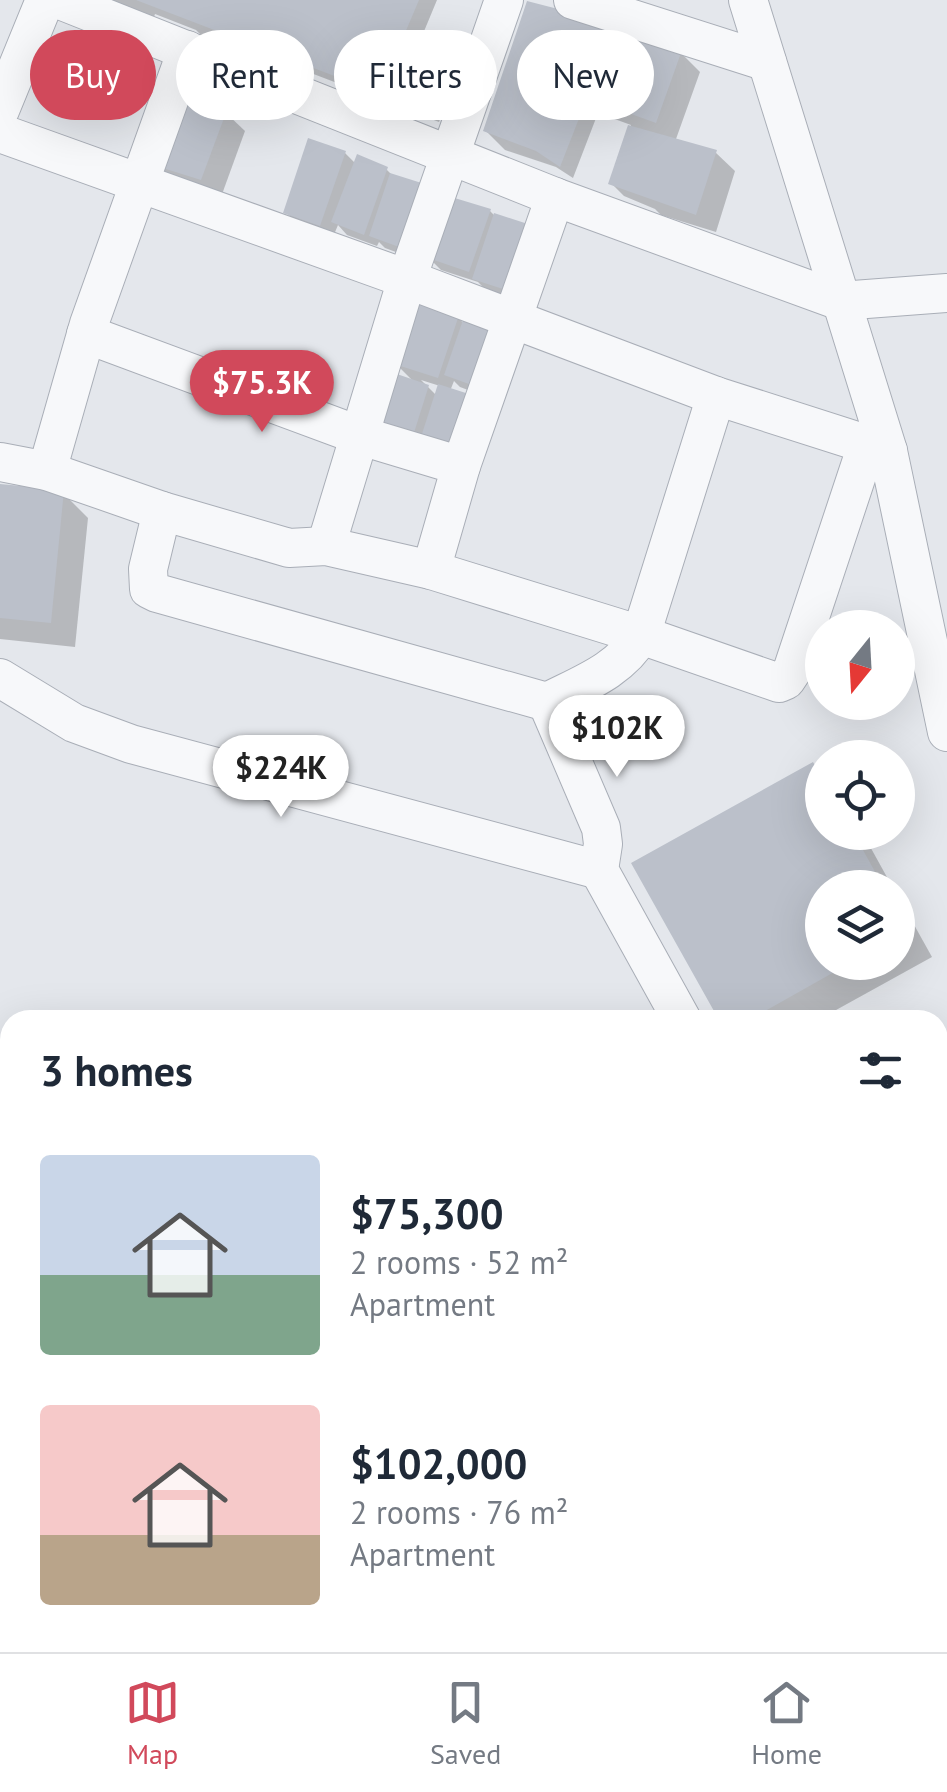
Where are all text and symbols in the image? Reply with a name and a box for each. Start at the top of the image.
chip: Buy [30,30,156,120]
chip: Rent [176,30,314,120]
chip: Filters [334,30,497,120]
chip: New [517,30,654,120]
pin: $75.3K [181,350,343,435]
text: $75.3K [212,361,312,403]
north arrow [805,610,915,720]
map controls [805,610,915,980]
pin: $102K [547,695,687,780]
text: $102K [571,706,663,748]
pin: $224K [211,735,351,820]
button: locate [805,740,915,850]
text: $224K [235,746,327,788]
button: layers [805,870,915,980]
text: 3 homes [40,1043,193,1098]
icon: filters [853,1043,908,1098]
text: $75,300 [350,1186,503,1241]
icon: home [120,1195,240,1315]
text: 2 rooms · 52 m² [350,1241,568,1283]
text: Apartment [350,1283,495,1325]
text: $102,000 [350,1436,527,1491]
icon: home [120,1445,240,1565]
text: 2 rooms · 76 m² [350,1491,568,1533]
text: Apartment [350,1533,495,1575]
tab: Map [125,1675,180,1772]
tab: Saved [430,1675,501,1772]
tab: Home [751,1675,822,1772]

